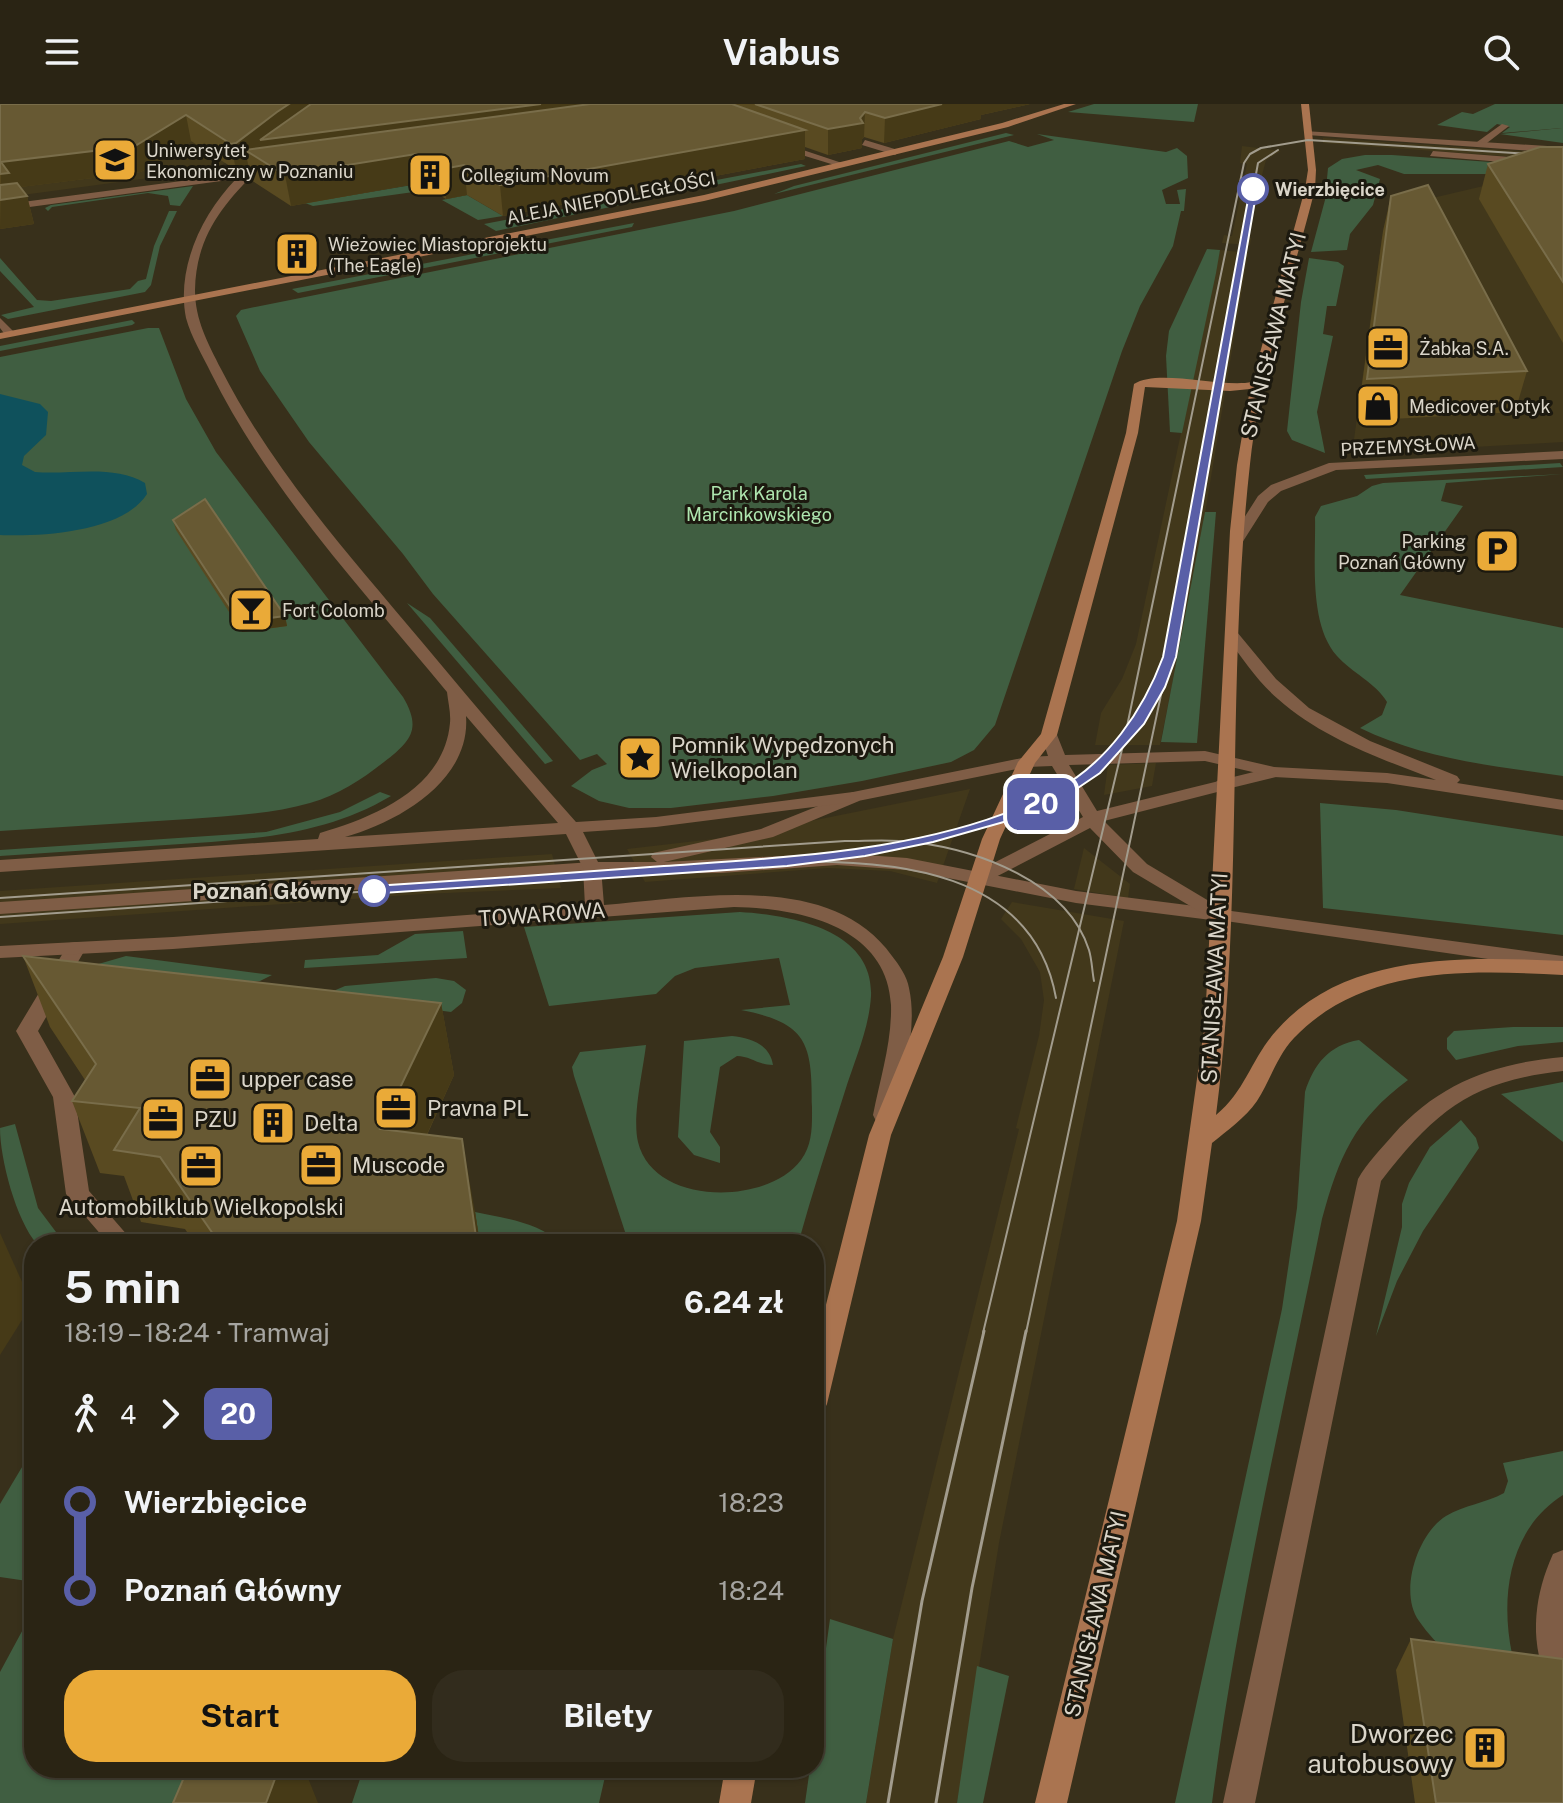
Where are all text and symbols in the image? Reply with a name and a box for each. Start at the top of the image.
icon: menu [40,30,84,74]
icon: search [1479,30,1523,74]
text: Viabus [723,31,840,73]
school or university icon: Uniwersytet Ekonomiczny w Poznaniu [91,136,139,184]
place label: Uniwersytet Ekonomiczny w Poznaniu [146,140,353,182]
building icon: Collegium Novum [406,151,454,199]
place label: Collegium Novum [461,165,609,186]
street label: ALEJA NIEPODLEGŁOŚCI [504,166,717,229]
marker: Wierzbięcice [1238,174,1268,204]
place label: Wierzbięcice [1275,179,1385,200]
street label: STANISŁAWA MATYI [1235,229,1311,441]
building icon: Wieżowiec Miastoprojektu (The Eagle) [273,230,321,278]
place label: Wieżowiec Miastoprojektu (The Eagle) [328,234,547,276]
office icon: Żabka S.A. [1364,324,1412,372]
place label: Żabka S.A. [1419,337,1509,359]
shop icon: Medicover Optyk [1354,382,1402,430]
place label: Medicover Optyk [1409,396,1551,417]
street label: PRZEMYSŁOWA [1340,432,1476,460]
park label: Park Karola Marcinkowskiego [686,483,832,525]
parking icon: Parking Poznań Główny [1473,527,1521,575]
place label: Parking Poznań Główny [1338,531,1466,573]
bar icon: Fort Colomb [227,586,275,634]
place label: Fort Colomb [282,600,385,621]
place label: Pomnik Wypędzonych Wielkopolan [671,732,895,783]
place icon: Pomnik Wypędzonych Wielkopolan [616,734,664,782]
line badge: 20 [1005,778,1077,830]
text: 20 [1023,787,1059,820]
street label: STANISŁAWA MATYI [1195,872,1233,1084]
marker: Poznań Główny [359,876,389,906]
place label: Poznań Główny [192,878,353,904]
street label: TOWAROWA [478,897,606,931]
office icon: upper case [186,1055,234,1103]
place label: upper case [241,1066,354,1092]
office icon: Pravna PL [372,1084,420,1132]
office icon: PZU [139,1095,187,1143]
place label: Pravna PL [427,1095,529,1121]
building icon: Delta [249,1099,297,1147]
place label: PZU [194,1106,237,1132]
place label: Delta [304,1110,358,1136]
office icon: Muscode [297,1141,345,1189]
office icon: Automobilklub Wielkopolski [177,1142,225,1190]
place label: Muscode [352,1152,445,1178]
place label: Automobilklub Wielkopolski [58,1194,344,1220]
text: 5 min [64,1261,181,1313]
text: 6.24 zł [684,1284,784,1320]
text: 18:19 – 18:24 · Tramwaj [64,1317,330,1348]
icon: walk [64,1392,108,1436]
icon: forward [148,1392,192,1436]
text: 20 [220,1397,256,1430]
text: 4 [120,1399,136,1430]
text: Wierzbięcice [124,1484,307,1520]
text: 18:23 [718,1487,784,1518]
street label: STANISŁAWA MATYI [1059,1508,1131,1720]
text: Poznań Główny [124,1572,342,1608]
text: 18:24 [718,1575,784,1606]
button: Start [64,1670,416,1762]
button: Bilety [432,1670,784,1762]
place label: Dworzec autobusowy [1307,1718,1454,1779]
building icon: Dworzec autobusowy [1461,1724,1509,1772]

